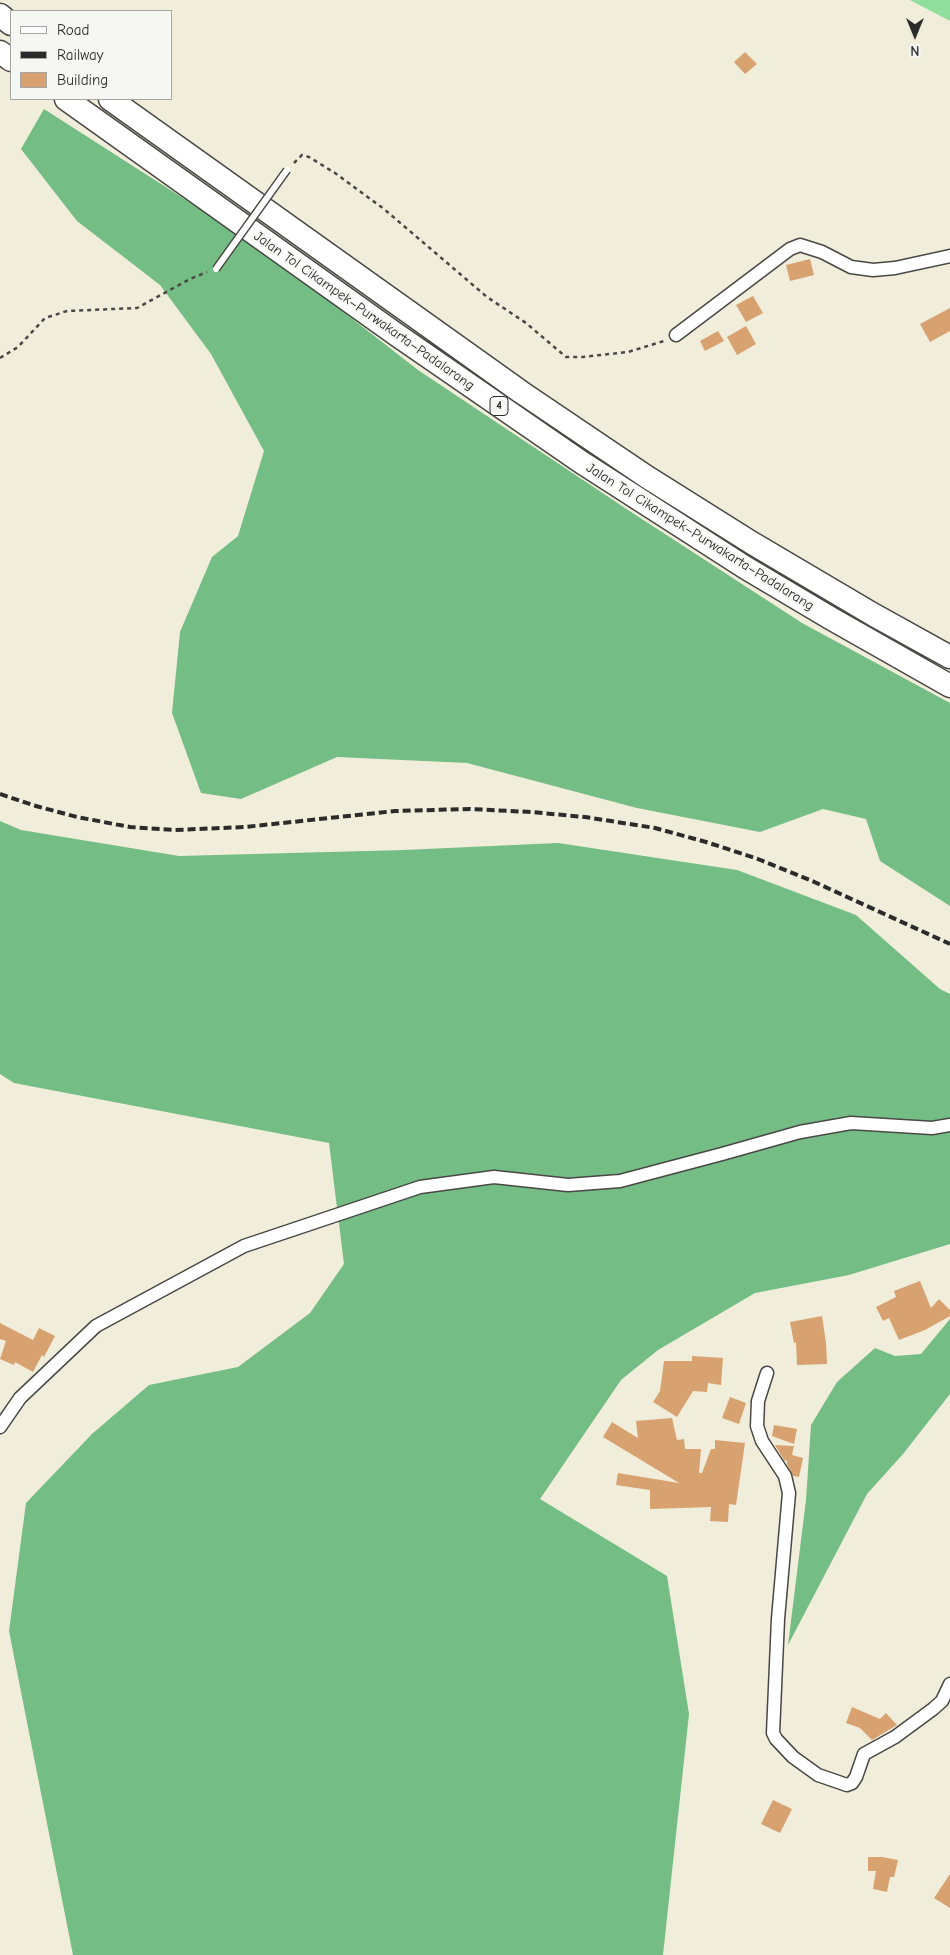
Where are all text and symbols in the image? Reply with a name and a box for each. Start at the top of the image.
legend [10,10,172,100]
north arrow [890,10,940,60]
text: Road [57,21,89,39]
text: N [910,42,920,59]
text: Railway [57,46,103,64]
text: Building [57,71,108,89]
street label: Jalan Tol Cikampek–Purwakarta–Padalarang [250,228,478,394]
road number: 4 [490,396,508,416]
street label: Jalan Tol Cikampek–Purwakarta–Padalarang [583,459,817,615]

